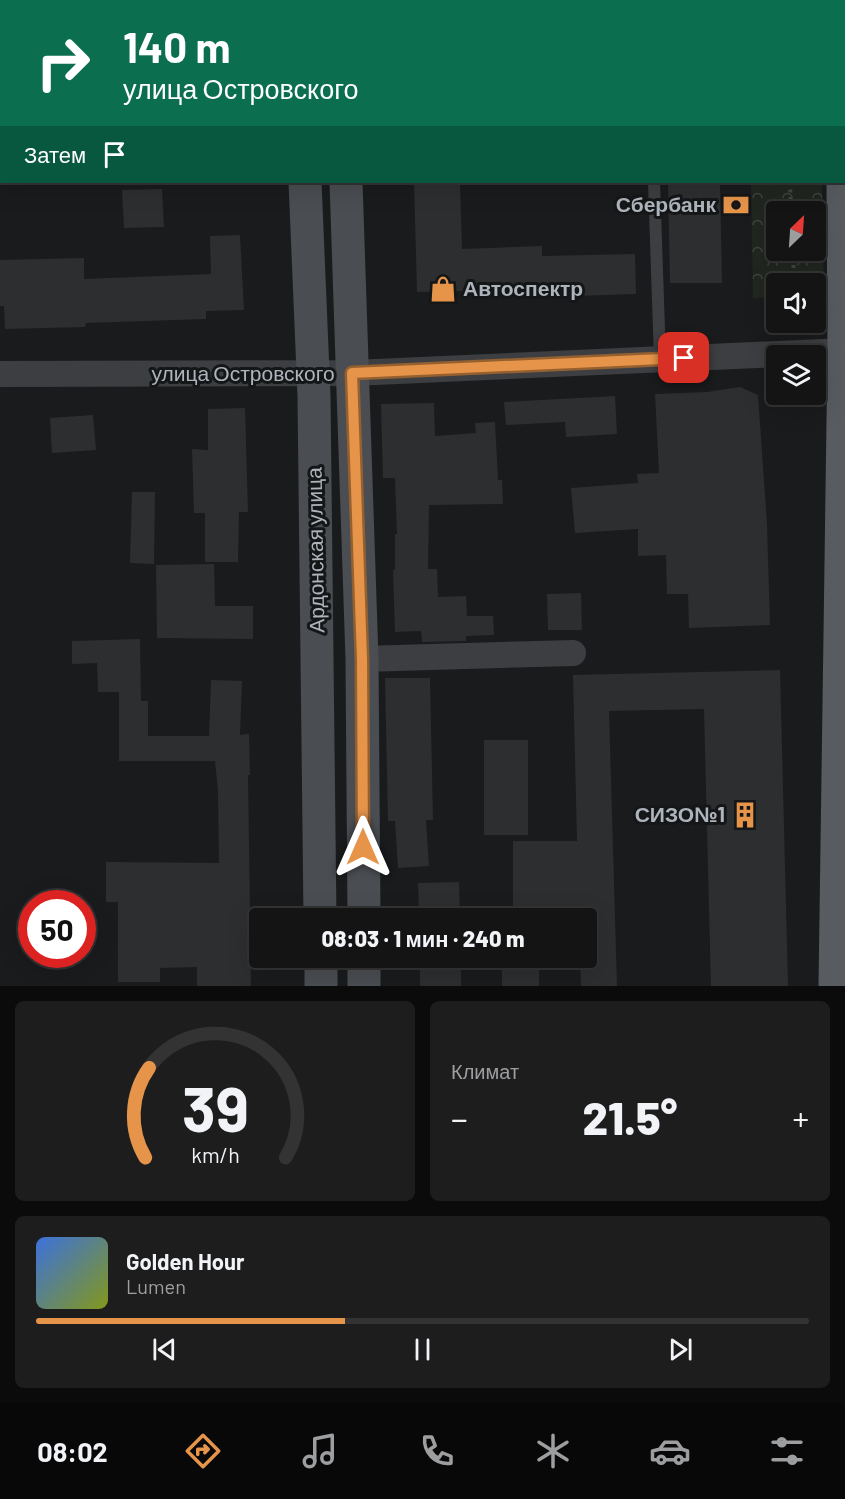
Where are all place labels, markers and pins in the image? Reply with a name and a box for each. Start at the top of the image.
bank icon: Сбербанк [721,190,751,220]
place label: Сбербанк [616,191,716,216]
shop icon: Автоспектр [428,274,458,304]
place label: Автоспектр [463,275,583,300]
pin [658,332,709,383]
building icon: СИЗО№1 [730,800,760,830]
place label: СИЗО№1 [635,801,725,826]

